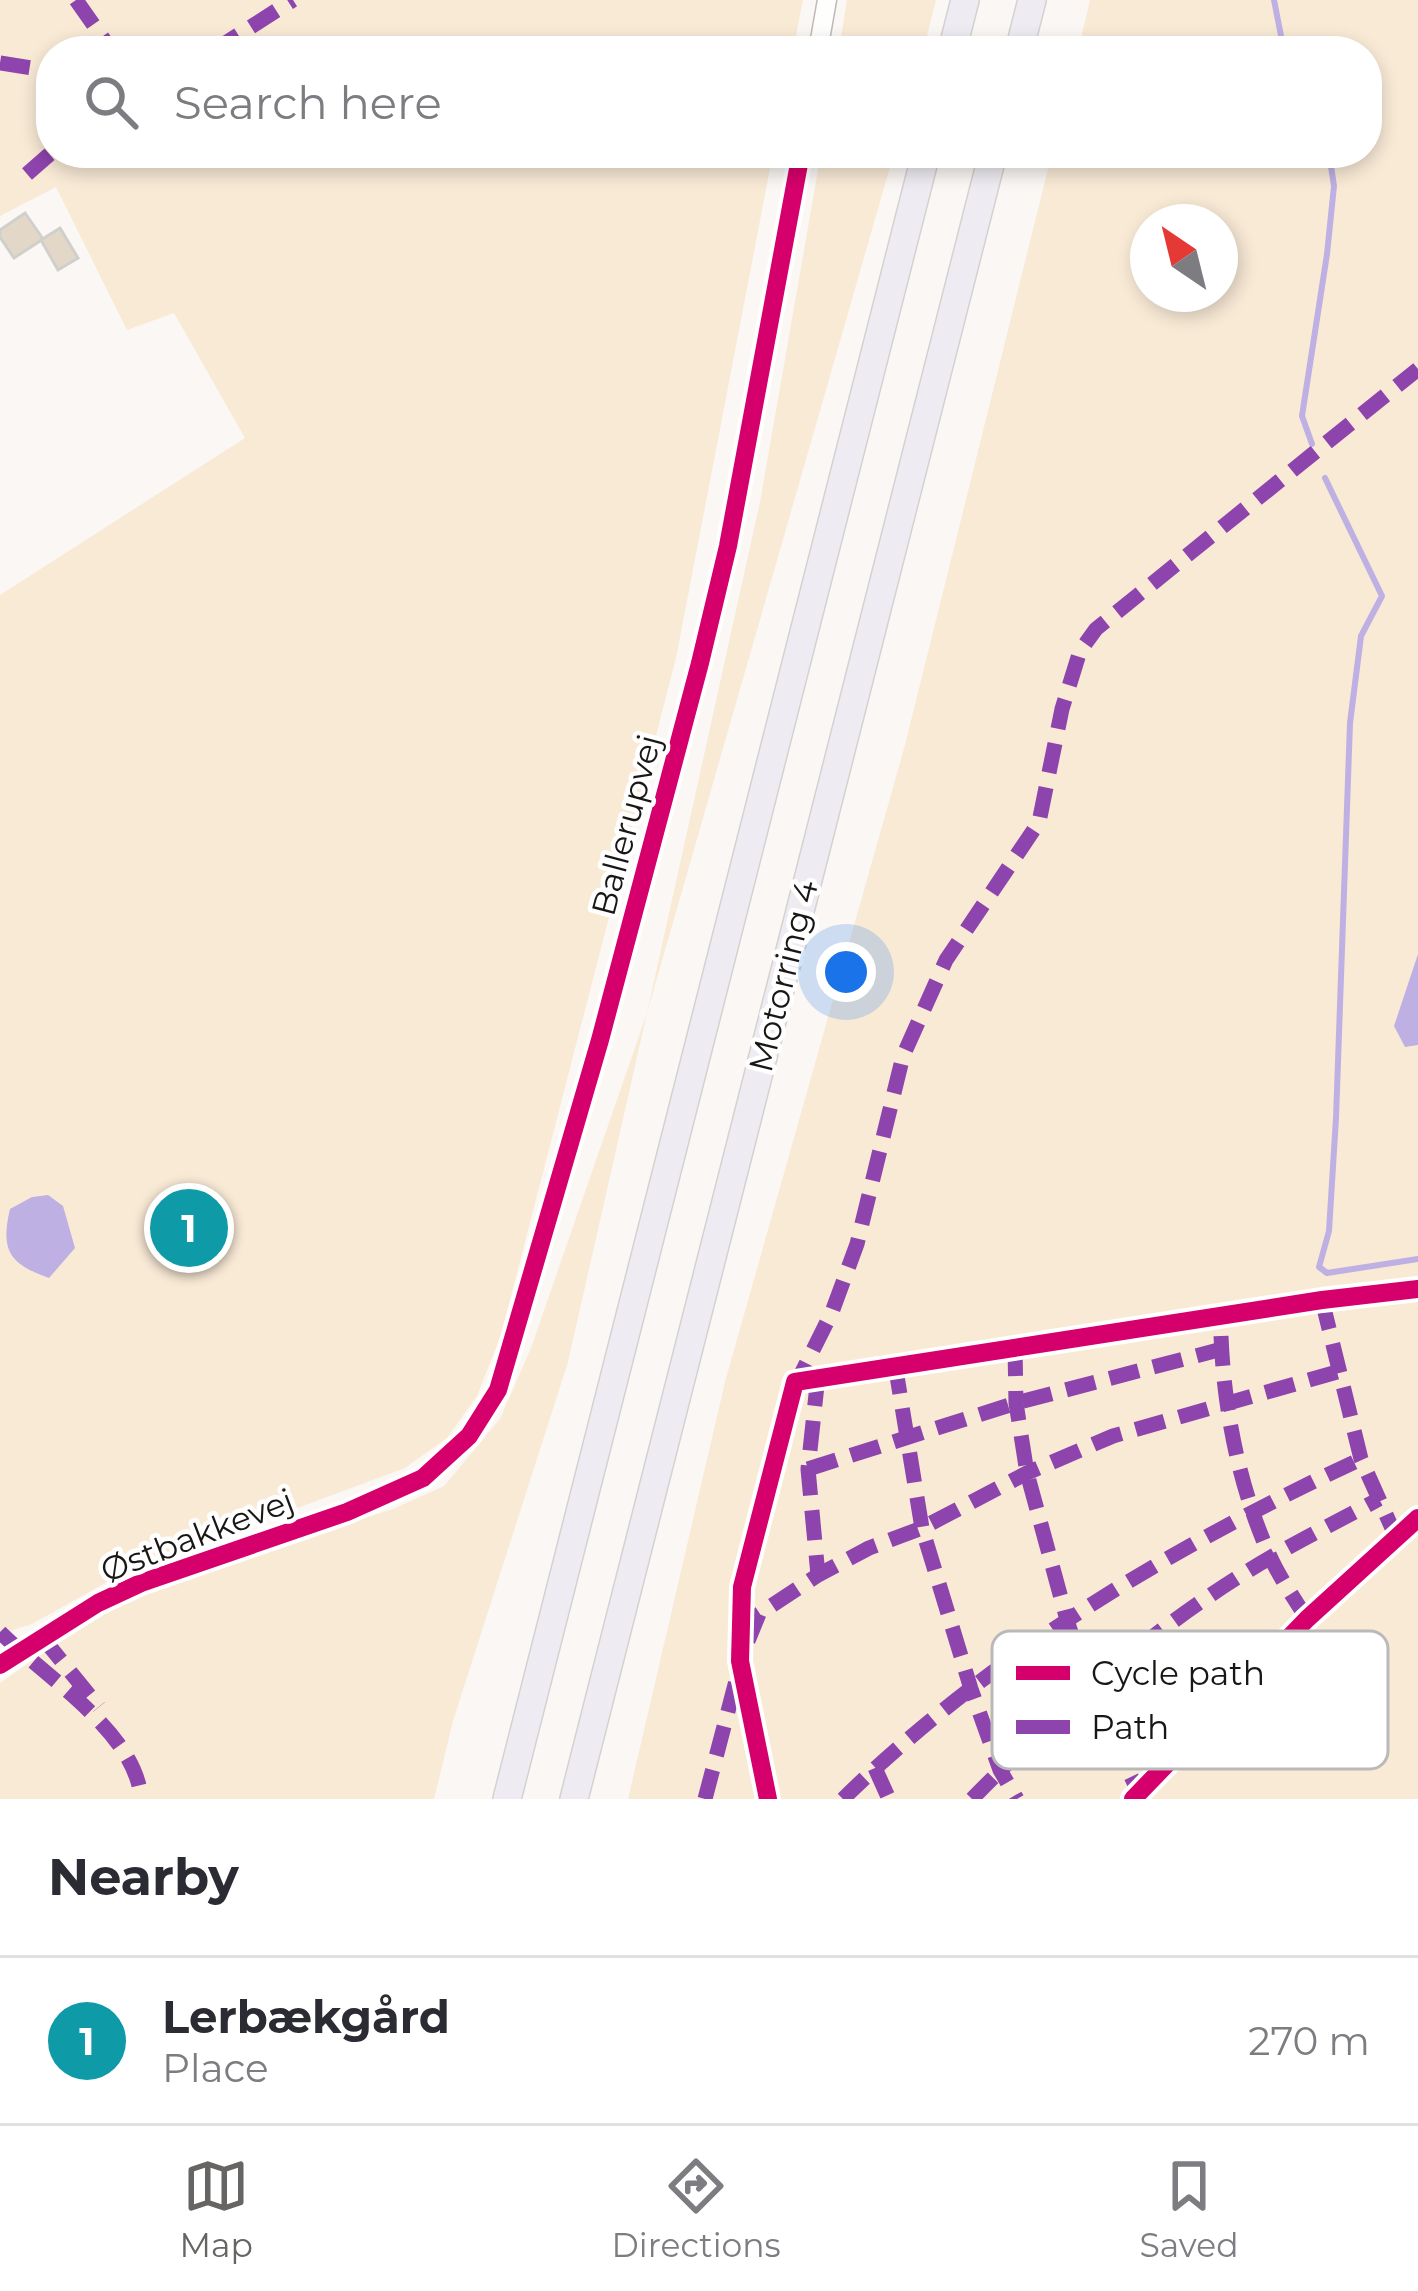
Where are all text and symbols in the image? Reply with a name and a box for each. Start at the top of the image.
search box [36,36,1382,168]
icon: search [78,69,144,135]
text: Search here [174,75,442,130]
north arrow [1130,204,1238,312]
street label: Ballerupvej [583,730,669,920]
street label: Motorring 4 [740,876,826,1076]
your location [816,942,876,1002]
pin: 1 [150,1183,228,1273]
street label: Østbakkevej [95,1480,299,1590]
legend [992,1631,1388,1769]
text: Cycle path [1091,1653,1265,1693]
text: Path [1091,1707,1169,1747]
text: Nearby [48,1846,239,1908]
text: Lerbækgård [162,1989,450,2044]
text: 1 [79,2017,95,2065]
text: 270 m [1248,2017,1370,2065]
text: Place [162,2044,269,2092]
tab: Map [179,2153,253,2265]
tab: Directions [612,2153,781,2265]
tab: Saved [1139,2153,1239,2265]

